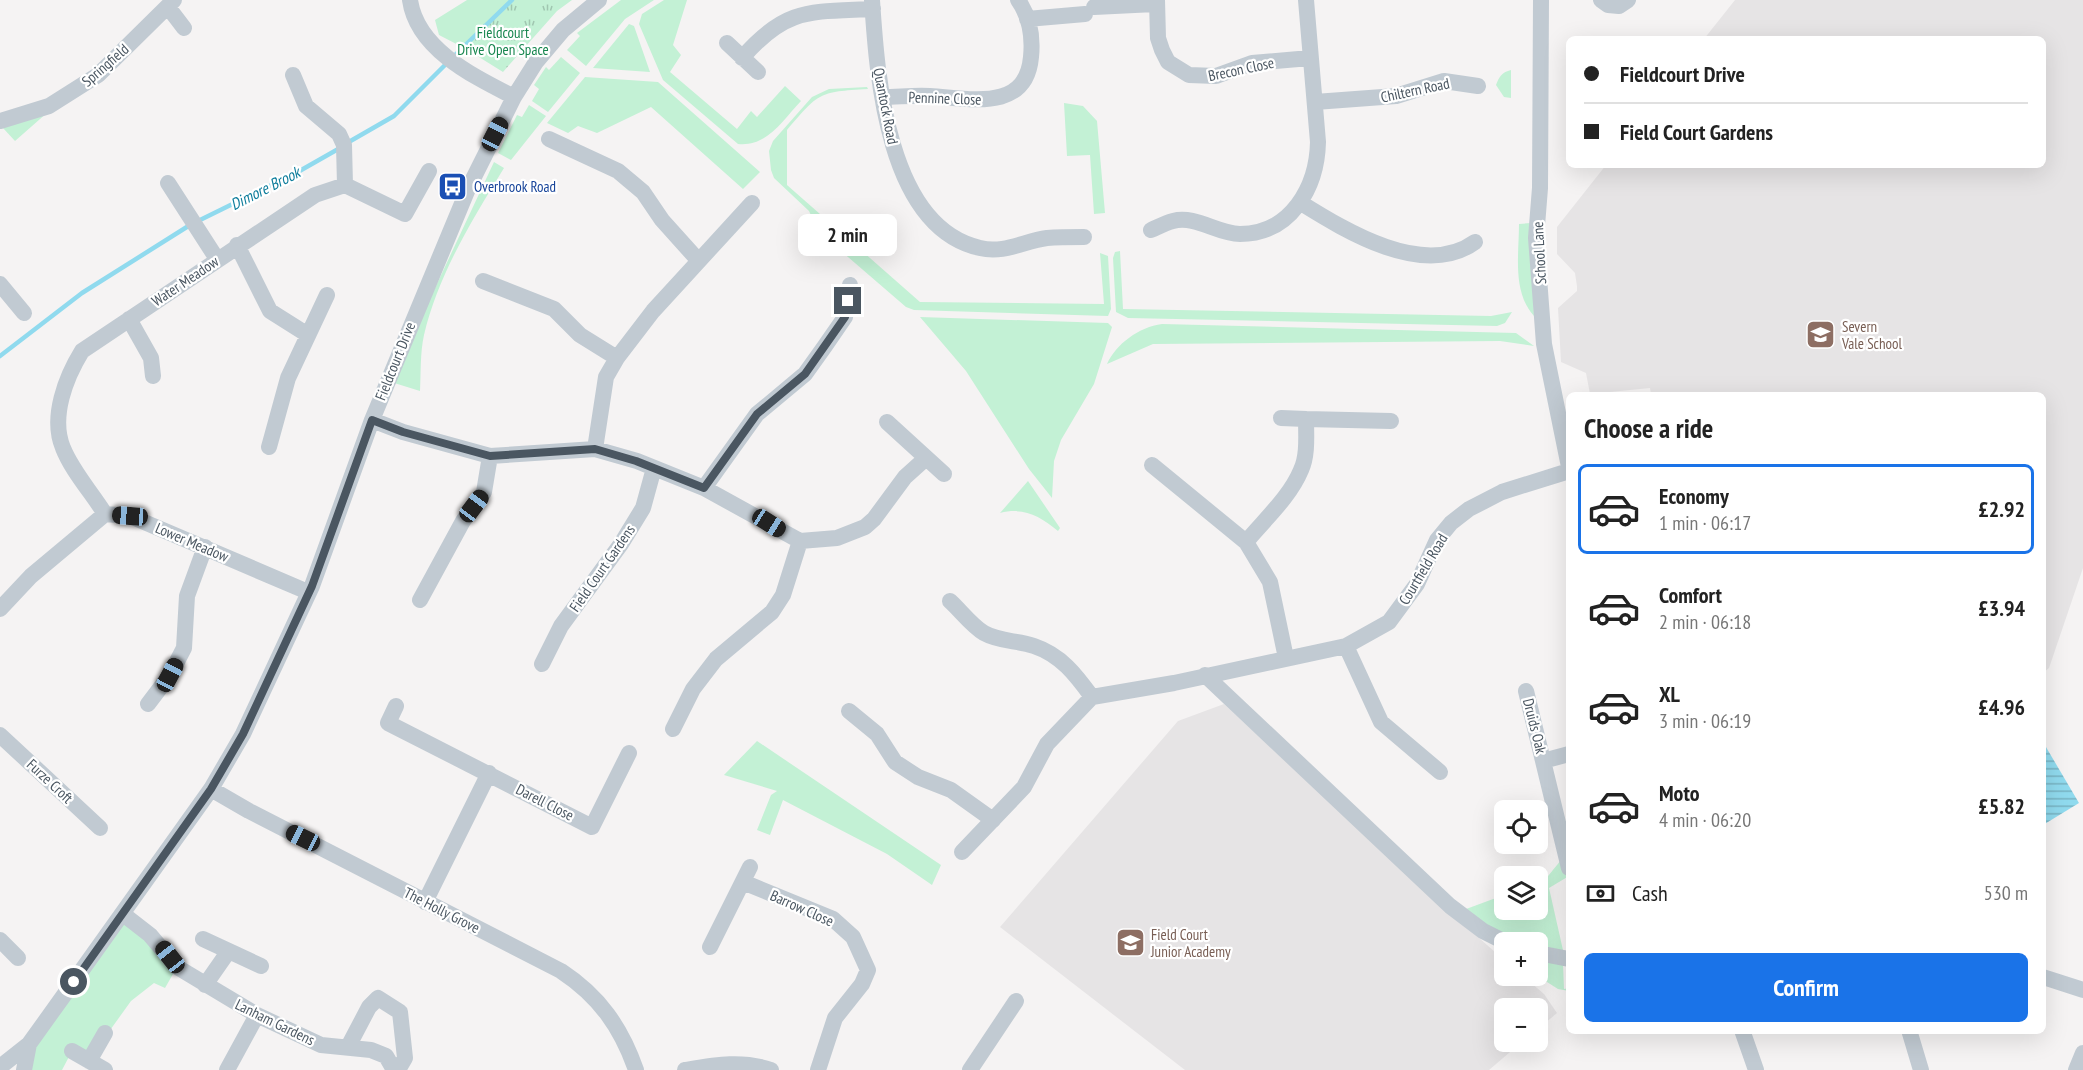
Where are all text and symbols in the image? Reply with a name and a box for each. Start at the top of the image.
park label: Fieldcourt Drive Open Space [457,23,549,59]
street label: Springfield [78,39,132,91]
street label: Brecon Close [1206,53,1276,85]
text: Fieldcourt Drive [1620,60,1745,88]
street label: Quantock Road [869,66,903,146]
street label: Chiltern Road [1379,73,1451,107]
street label: Pennine Close [908,87,982,109]
car [479,114,511,154]
text: Field Court Gardens [1620,118,1773,146]
water label: Dimore Brook [227,161,305,214]
bus stop icon: Overbrook Road [437,170,469,202]
place label: Overbrook Road [474,177,556,196]
callout: 2 min [798,214,898,256]
street label: School Lane [1528,221,1550,285]
text: 2 min [827,222,868,248]
street label: Water Meadow [148,252,222,310]
route end [834,287,861,314]
place label: Severn Vale School [1841,317,1903,353]
street label: Fieldcourt Drive [371,319,419,403]
school or university icon: Severn Vale School [1805,319,1837,351]
text: Choose a ride [1584,411,1713,445]
icon: car [1587,482,1641,536]
text: Economy [1659,482,1729,510]
car [456,486,492,526]
text: £2.92 [1978,495,2025,523]
car [111,506,149,526]
car [749,506,789,540]
text: 1 min · 06:17 [1659,510,1751,536]
street label: Lower Meadow [153,518,232,566]
street label: Field Court Gardens [565,521,639,615]
street label: Courtfield Road [1394,530,1452,608]
icon: car [1587,581,1641,635]
text: Comfort [1659,581,1722,609]
text: £3.94 [1978,594,2025,622]
text: 2 min · 06:18 [1659,609,1751,635]
car [154,655,186,695]
icon: car [1587,680,1641,734]
text: XL [1659,680,1680,708]
text: £4.96 [1978,693,2025,721]
street label: Druids Oak [1519,696,1551,756]
text: 3 min · 06:19 [1659,708,1751,734]
street label: Furze Croft [23,755,77,807]
street label: Darell Close [513,779,577,825]
icon: car [1587,779,1641,833]
text: Moto [1659,779,1700,807]
text: £5.82 [1978,792,2025,820]
map controls [1494,800,1548,1052]
button: locate [1494,800,1548,854]
text: 4 min · 06:20 [1659,807,1751,833]
car [283,822,323,854]
button: layers [1494,866,1548,920]
icon: cash [1584,877,1617,910]
text: Cash [1632,879,1668,907]
text: 530 m [1984,880,2028,906]
street label: The Holly Grove [401,883,483,937]
street label: Barrow Close [767,886,837,930]
place label: Field Court Junior Academy [1150,925,1231,961]
school or university icon: Field Court Junior Academy [1114,927,1146,959]
button: + [1494,932,1548,986]
car [152,937,188,977]
button: Confirm [1584,953,2028,1022]
route start [60,968,87,995]
street label: Lanham Gardens [232,995,318,1049]
button: − [1494,998,1548,1052]

